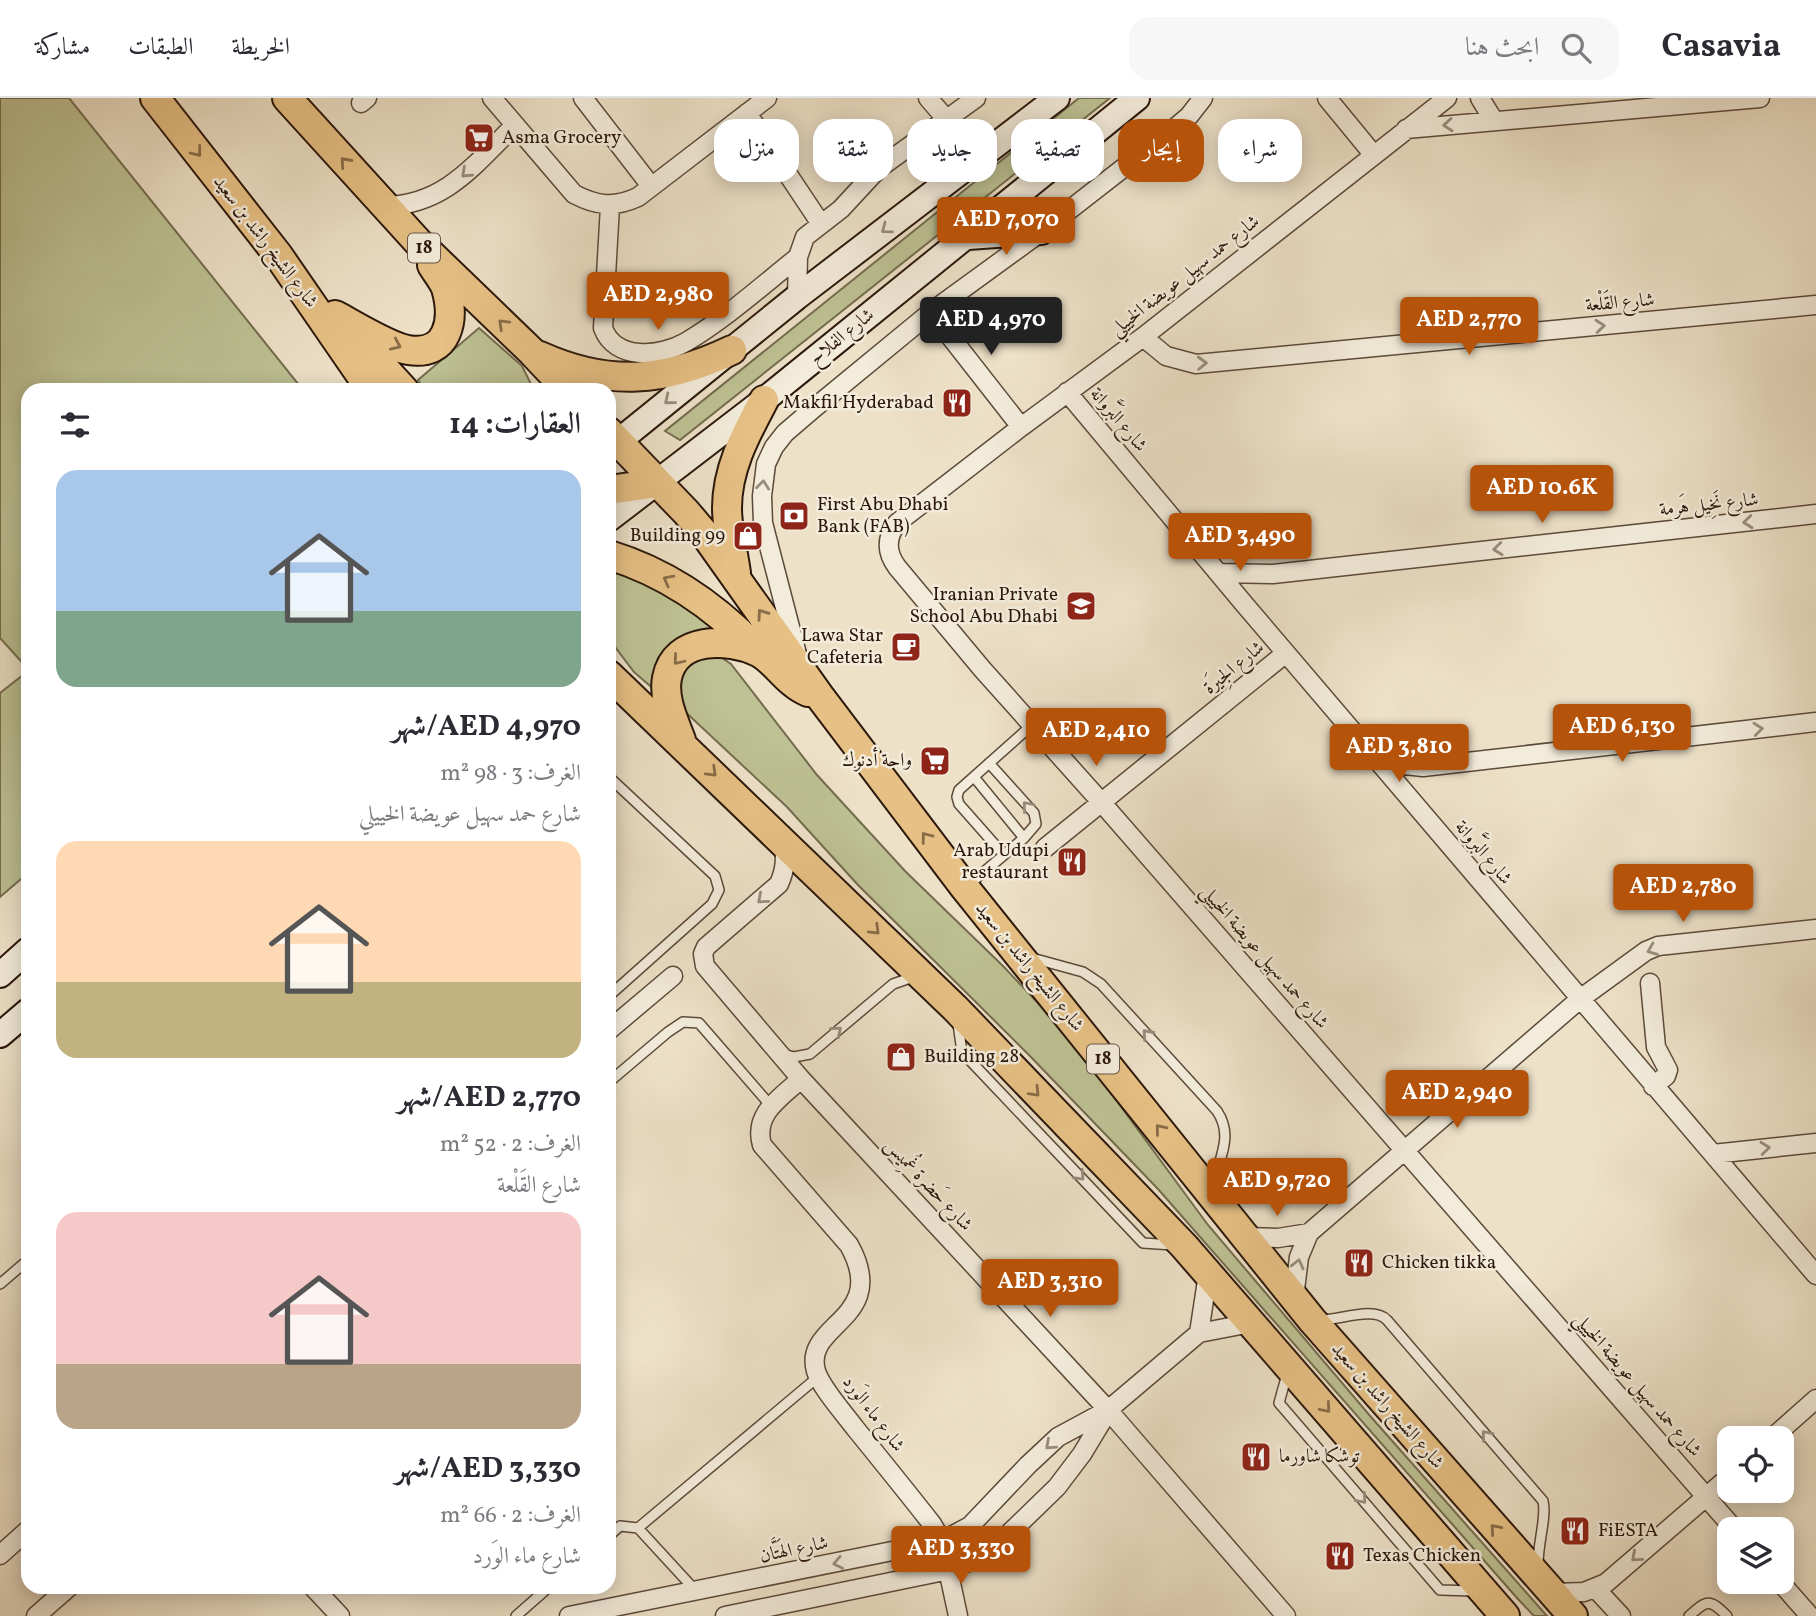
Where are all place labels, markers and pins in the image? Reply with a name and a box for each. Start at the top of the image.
supermarket icon: Asma Grocery [462,121,496,155]
place label: Asma Grocery [502,125,621,151]
pin: AED 7,070 [926,198,1086,257]
pin: AED 2,980 [578,272,738,332]
pin: AED 4,970 [911,298,1071,357]
pin: AED 2,770 [1389,298,1549,357]
restaurant icon: Makfil Hyderabad [940,386,974,420]
place label: Makfil Hyderabad [783,390,934,416]
pin: AED 10.6K [1462,466,1622,525]
place label: First Abu Dhabi Bank (FAB) [817,492,949,540]
bank icon: First Abu Dhabi Bank (FAB) [777,499,811,533]
pin: AED 3,490 [1160,514,1320,573]
shop icon: Building 99 [731,519,765,553]
place label: Building 99 [630,523,725,549]
place label: Iranian Private School Abu Dhabi [910,582,1058,630]
school or university icon: Iranian Private School Abu Dhabi [1064,589,1098,623]
place label: Lawa Star Cafeteria [801,623,883,671]
cafe icon: Lawa Star Cafeteria [889,630,923,664]
pin: AED 6,130 [1542,704,1702,764]
pin: AED 2,410 [1016,708,1176,768]
pin: AED 3,810 [1319,724,1479,784]
supermarket icon: واحة أدنوك [918,744,952,778]
place label: واحة أدنوك [842,747,912,774]
place label: Arab Udupi restaurant [953,838,1049,886]
restaurant icon: Arab Udupi restaurant [1055,845,1089,879]
pin: AED 2,780 [1603,864,1763,924]
shop icon: Building 28 [884,1040,918,1074]
place label: Building 28 [924,1044,1019,1070]
pin: AED 2,940 [1377,1070,1537,1130]
pin: AED 9,720 [1197,1158,1357,1218]
restaurant icon: Chicken tikka [1342,1246,1376,1280]
place label: Chicken tikka [1382,1250,1496,1276]
pin: AED 3,310 [970,1260,1130,1319]
restaurant icon: توشكا شاورما [1239,1440,1273,1474]
place label: توشكا شاورما [1279,1444,1360,1470]
restaurant icon: FiESTA [1558,1514,1592,1548]
place label: FiESTA [1598,1518,1658,1544]
pin: AED 3,330 [881,1526,1041,1586]
restaurant icon: Texas Chicken [1323,1539,1357,1573]
place label: Texas Chicken [1363,1543,1481,1569]

